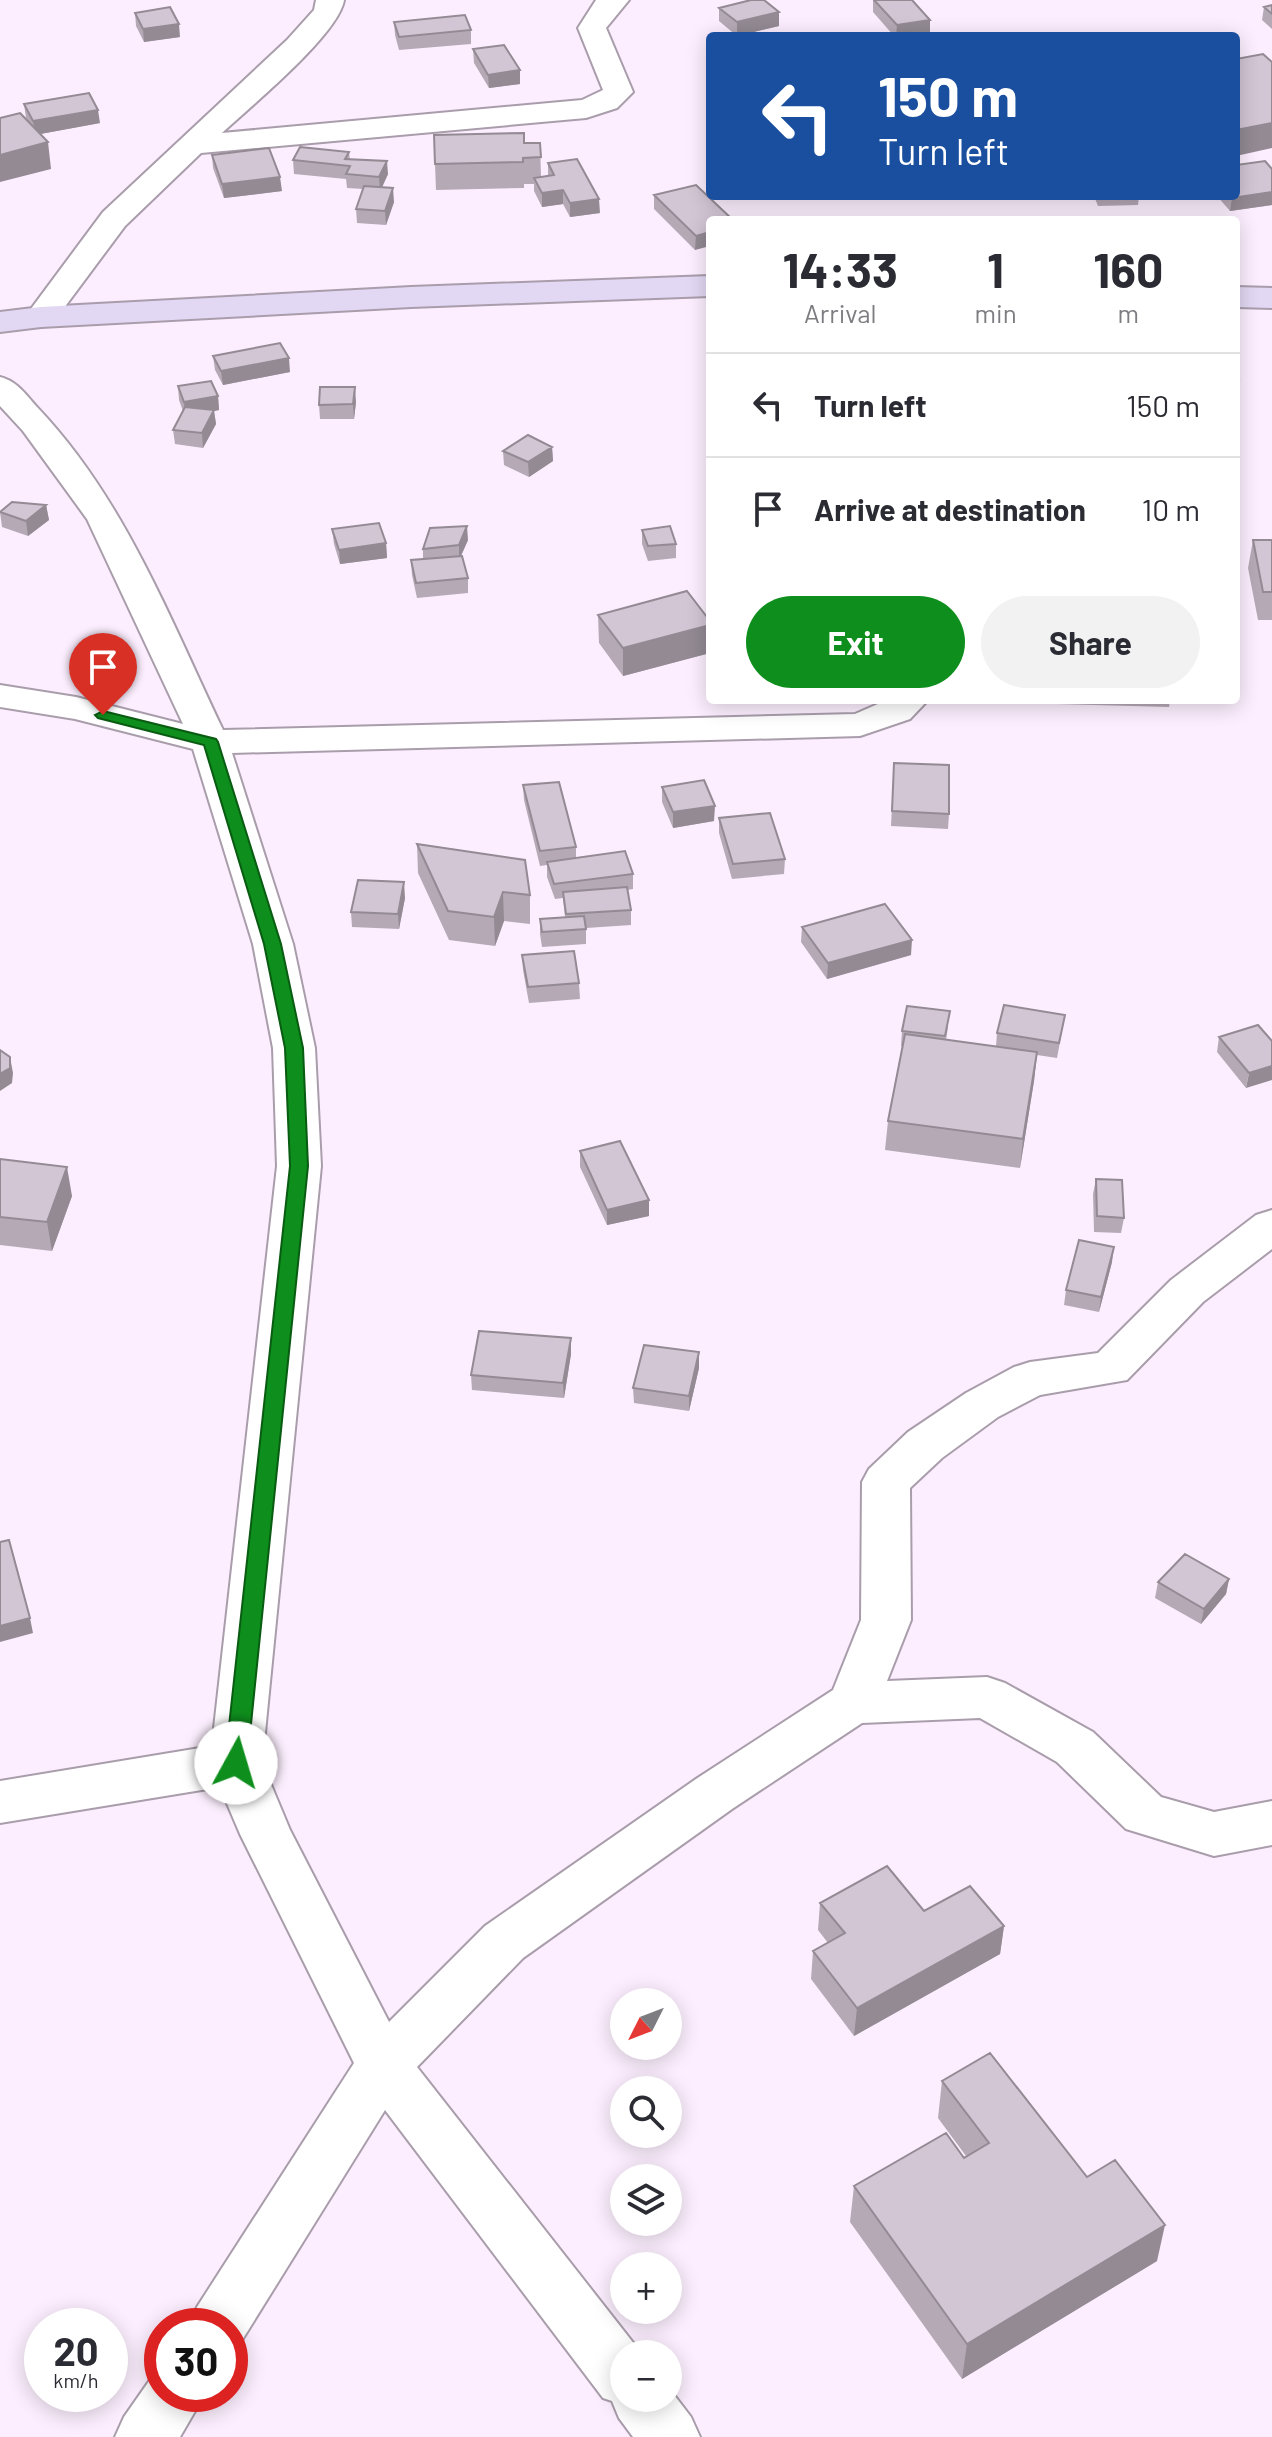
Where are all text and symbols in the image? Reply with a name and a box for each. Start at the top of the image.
text: 150 m [878,61,1018,128]
icon: left [746,64,850,168]
text: Turn left [878,129,1009,172]
text: 14:33 [783,240,898,298]
text: 1 [987,240,1004,298]
text: 160 [1093,240,1163,298]
text: Arrival [804,297,877,328]
text: min [975,297,1017,328]
text: m [1118,297,1139,328]
icon: left [746,383,790,427]
text: Turn left [814,387,927,423]
text: 150 m [1126,387,1200,423]
icon: arrive [746,487,790,531]
text: Arrive at destination [814,491,1086,527]
text: 10 m [1142,491,1200,527]
button: Exit [746,596,965,688]
button: Share [981,596,1200,688]
pin [69,633,137,715]
icon: arrive [81,645,125,689]
position arrow [194,1721,278,1805]
north arrow [610,1988,682,2060]
map controls [610,1988,682,2412]
button: search [610,2076,682,2148]
button: layers [610,2164,682,2236]
button: + [610,2252,682,2324]
speed limit sign: 30 [144,2308,248,2412]
text: 20 [53,2326,99,2374]
button: − [610,2340,682,2412]
text: km/h [53,2368,99,2392]

